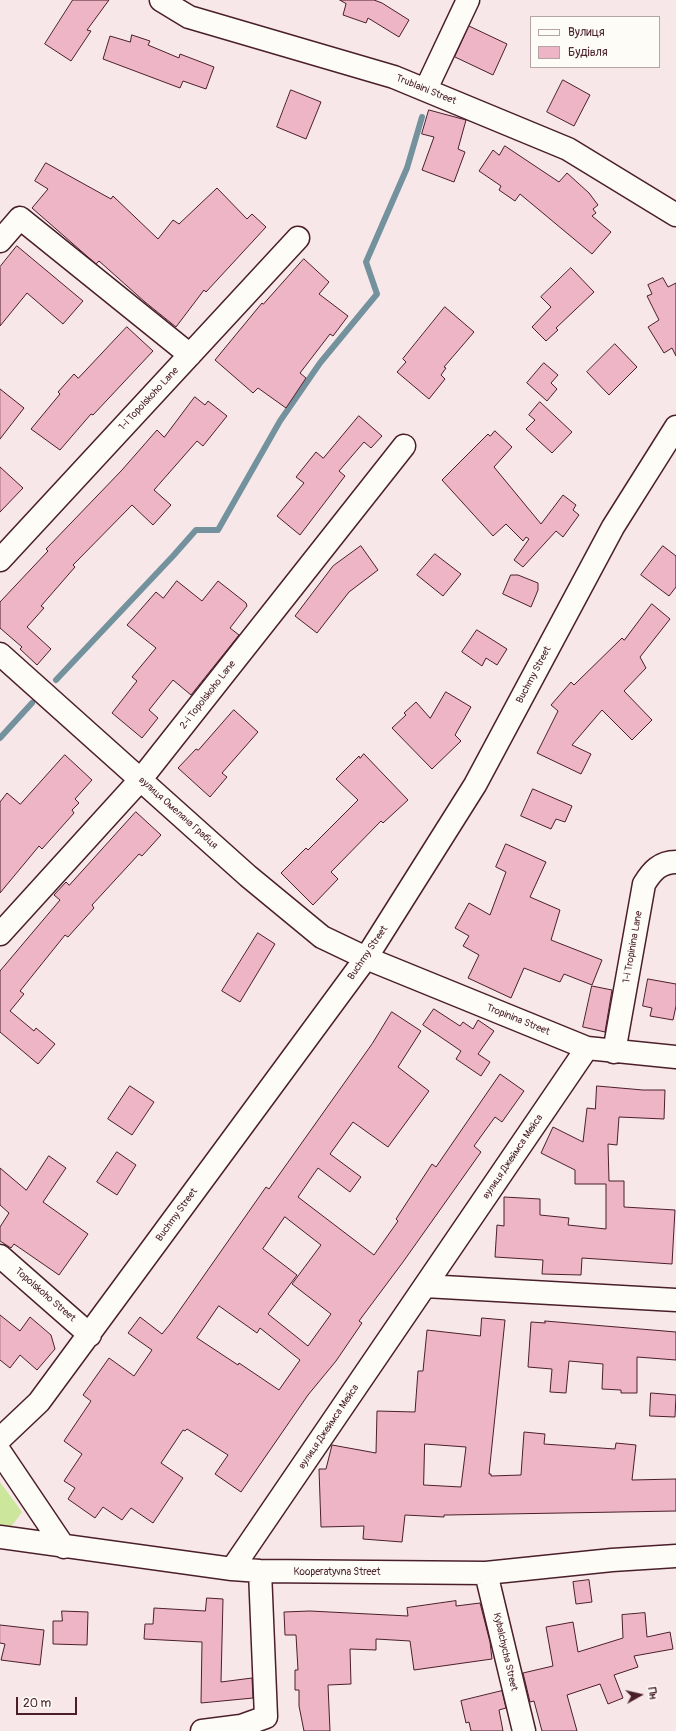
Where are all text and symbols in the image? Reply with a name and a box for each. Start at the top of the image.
legend [530,16,660,68]
text: Вулиця [568,25,605,40]
text: Будівля [568,45,608,60]
street label: Trublaini Street [394,72,458,108]
street label: 1-i Topolskoho Lane [117,365,181,433]
street label: Buchmy Street [514,644,554,706]
street label: 2-i Topolskoho Lane [178,658,238,732]
street label: вулиця Омеляна Грабця [136,774,220,852]
street label: 1-i Tropinina Lane [621,910,645,984]
street label: Buchmy Street [345,924,391,982]
street label: Tropinina Street [484,1002,552,1038]
street label: вулиця Джеймса Мейса [480,1112,546,1202]
street label: Buchmy Street [154,1186,200,1244]
street label: Topolskoho Street [12,1265,78,1325]
street label: вулиця Джеймса Мейса [296,1382,362,1472]
street label: Kooperatyvna Street [294,1566,380,1578]
street label: Kybalchycha Street [490,1612,520,1692]
north arrow [620,1675,660,1715]
text: Пн [645,1686,660,1700]
scale bar [18,1689,79,1715]
text: 20 m [23,1696,51,1711]

